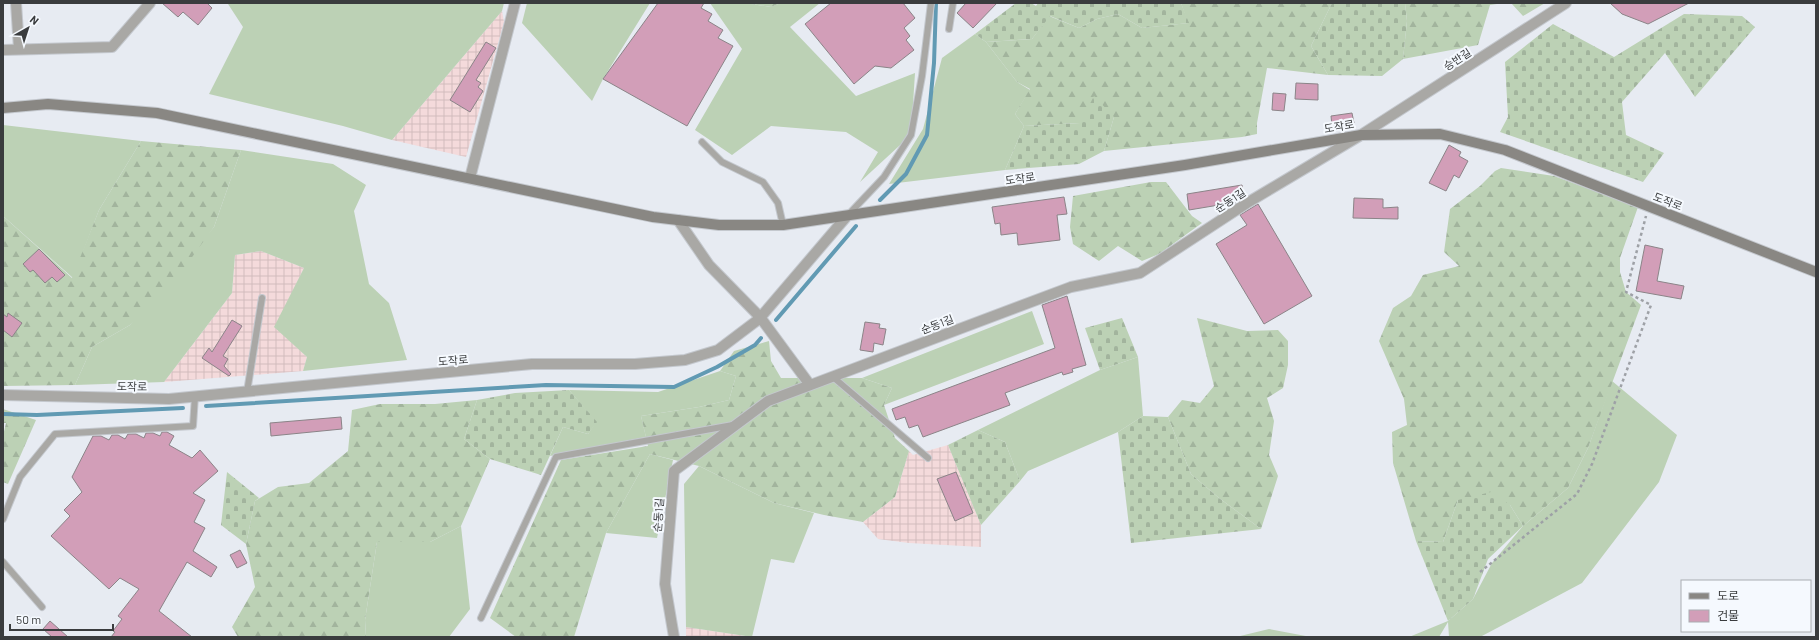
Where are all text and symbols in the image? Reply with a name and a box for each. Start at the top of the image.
north arrow [8,8,48,48]
text: N [28,12,42,27]
street label: 승반길 [1441,45,1473,73]
street label: 도작로 [1323,117,1355,135]
street label: 도작로 [1004,169,1036,187]
street label: 순동1길 [1212,185,1248,215]
street label: 도작로 [1651,189,1685,213]
street label: 순동1길 [919,312,955,336]
street label: 도작로 [437,352,469,368]
street label: 도작로 [117,379,147,393]
street label: 순동1길 [650,497,666,533]
legend [1681,580,1811,632]
text: 도로 [1717,588,1739,602]
scale bar [10,606,113,632]
text: 건물 [1717,608,1739,622]
text: 50 m [16,612,41,626]

